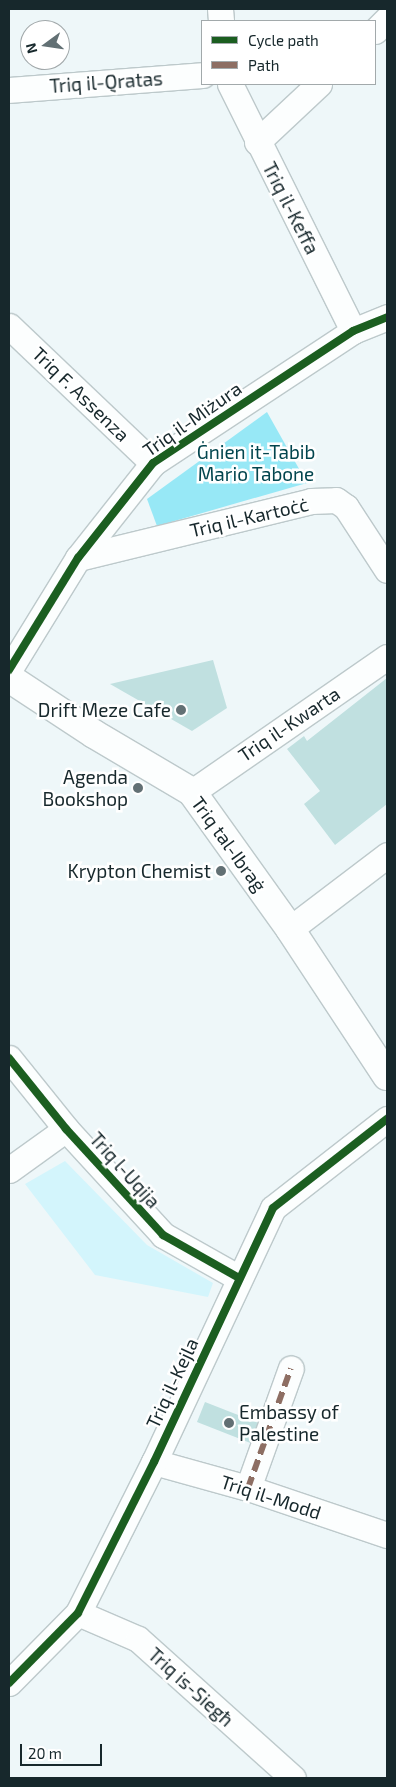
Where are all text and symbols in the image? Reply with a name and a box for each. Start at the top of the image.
north arrow [20,20,70,70]
legend [201,20,376,85]
text: Cycle path [248,31,319,49]
text: N [21,42,40,55]
text: Path [248,56,279,74]
street label: Triq il-Qratas [49,67,163,97]
street label: Triq il-Keffa [258,158,324,258]
street label: Triq F. Assenza [28,342,134,446]
street label: Triq il-Miżura [138,377,246,461]
park label: Ġnien it-Tabib Mario Tabone [197,441,315,485]
street label: Triq il-Kartoċċ [188,492,310,542]
street label: Triq il-Kwarta [234,682,344,766]
place label: Drift Meze Cafe [38,699,171,721]
marker: Drift Meze Cafe [175,704,187,716]
place label: Agenda Bookshop [42,766,128,810]
marker: Agenda Bookshop [132,782,144,794]
street label: Triq tal-Ibraġ [187,792,271,896]
place label: Krypton Chemist [67,860,211,882]
marker: Krypton Chemist [215,865,227,877]
street label: Triq l-Uqija [85,1127,165,1213]
street label: Triq il-Kejla [141,1334,203,1432]
place label: Embassy of Palestine [239,1401,339,1445]
marker: Embassy of Palestine [223,1417,235,1429]
street label: Triq il-Modd [218,1470,324,1524]
street label: Triq is-Siegħ [144,1643,238,1731]
scale bar [22,1734,105,1766]
text: 20 m [28,1744,62,1762]

